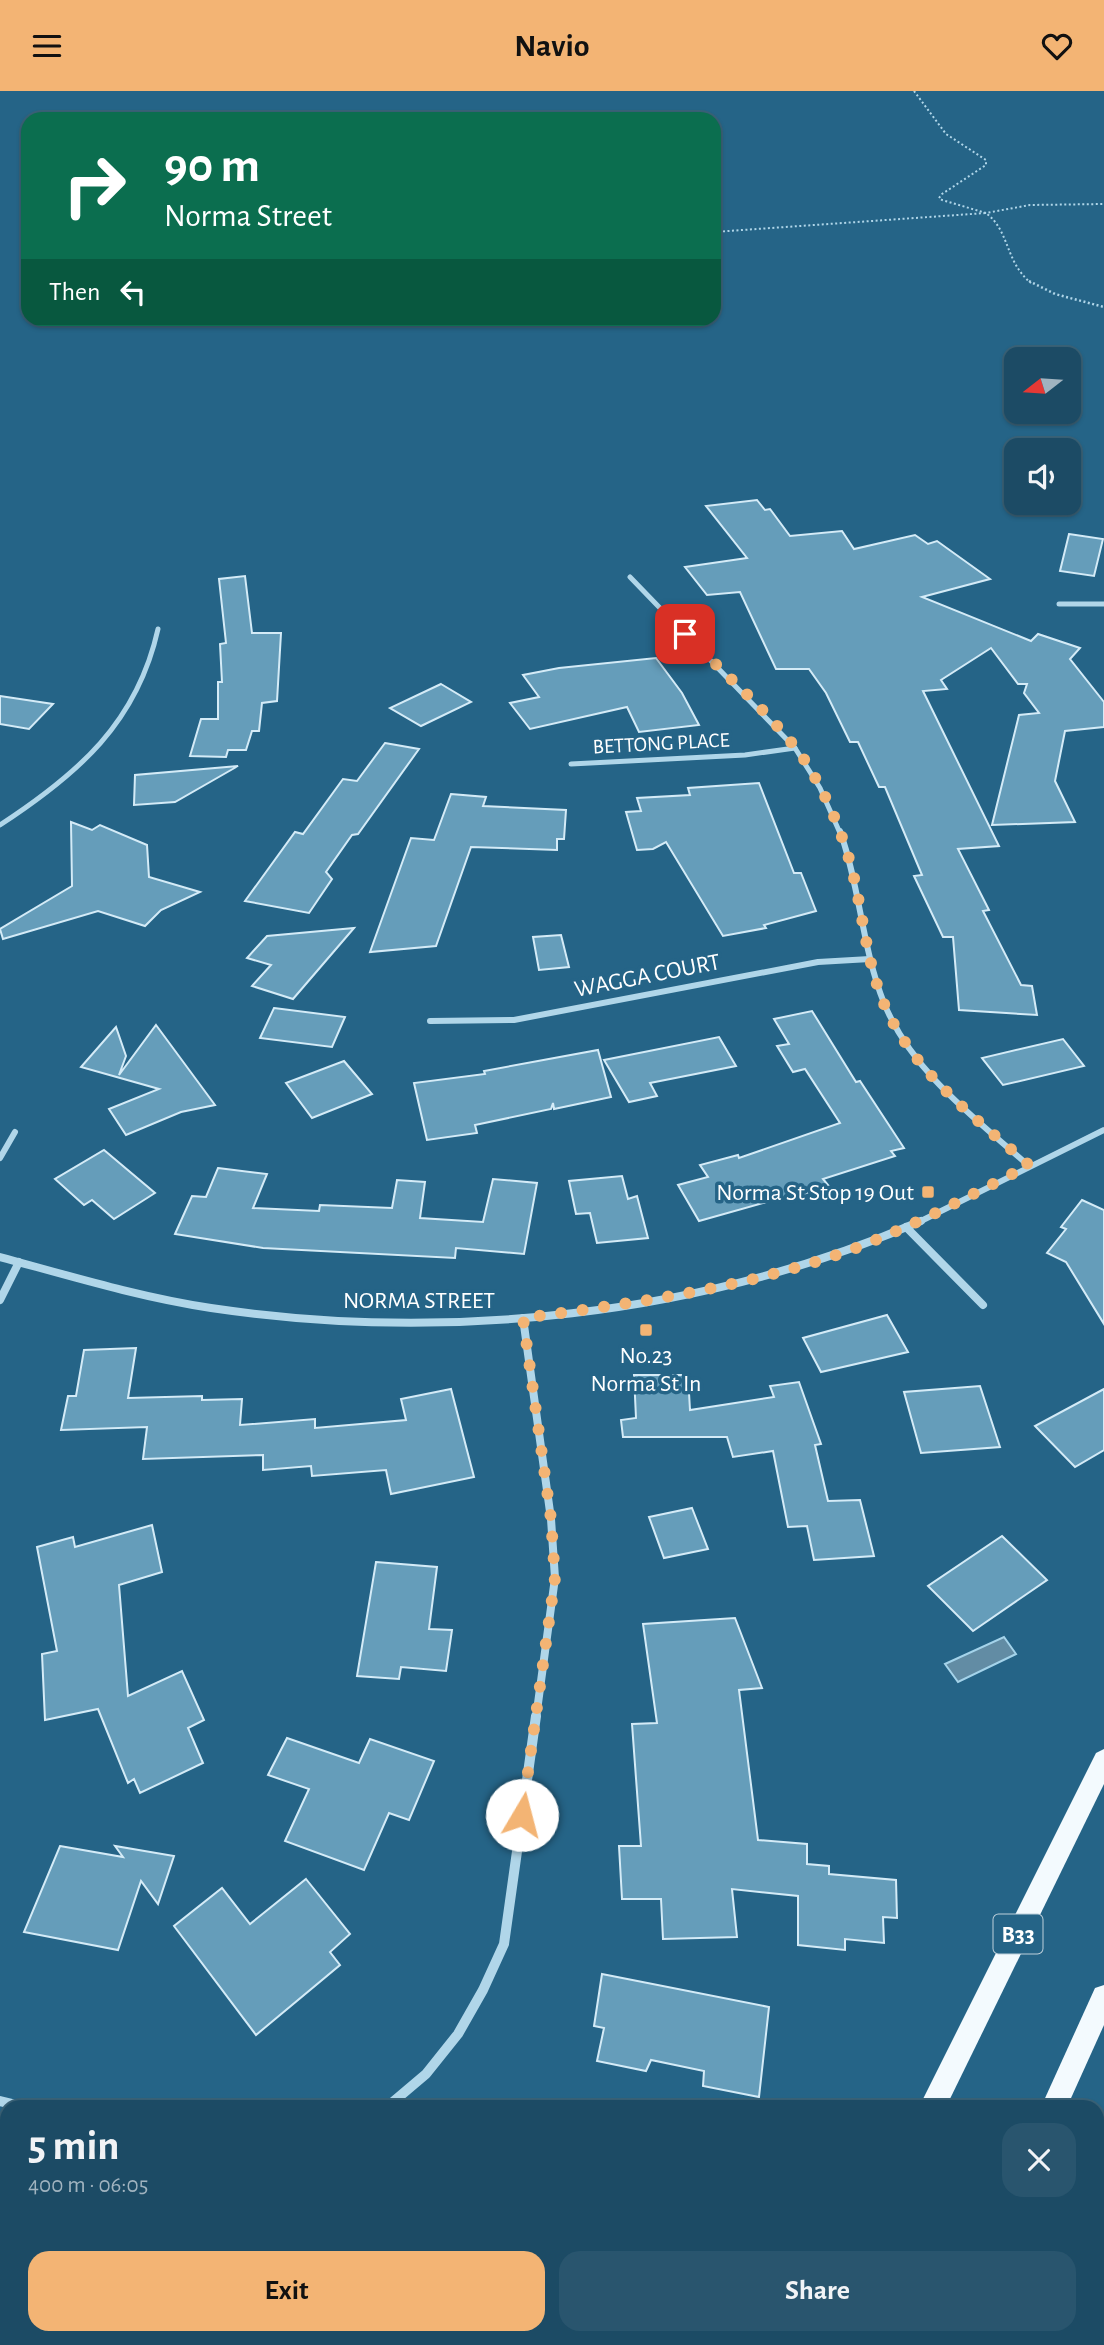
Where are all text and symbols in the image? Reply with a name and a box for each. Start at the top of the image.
icon: menu [28,27,66,65]
icon: heart [1038,27,1076,65]
text: Navio [514,30,590,62]
icon: right [49,140,140,231]
text: 90 m [164,142,260,191]
text: Norma Street [164,200,332,232]
icon: left [114,273,152,311]
text: Then [49,279,100,305]
north arrow [1004,347,1082,423]
map controls [1004,347,1081,515]
button: sound [1004,438,1081,515]
pin [655,604,715,664]
icon: arrive [666,615,704,653]
street label: BETTONG PLACE [592,729,730,758]
street label: WAGGA COURT [572,950,722,1002]
place label: Norma St Stop 19 Out [716,1181,914,1205]
marker: Norma St Stop 19 Out [920,1184,936,1200]
street label: NORMA STREET [343,1289,495,1313]
marker: No.23 Norma St In [638,1322,654,1338]
place label: No.23 Norma St In [591,1344,701,1396]
position arrow [485,1778,559,1852]
road number: B33 [993,1915,1042,1953]
button: close [1002,2123,1076,2197]
text: 5 min [28,2125,120,2167]
text: 400 m · 06:05 [28,2174,148,2197]
button: Exit [28,2251,545,2331]
button: Share [559,2251,1076,2331]

